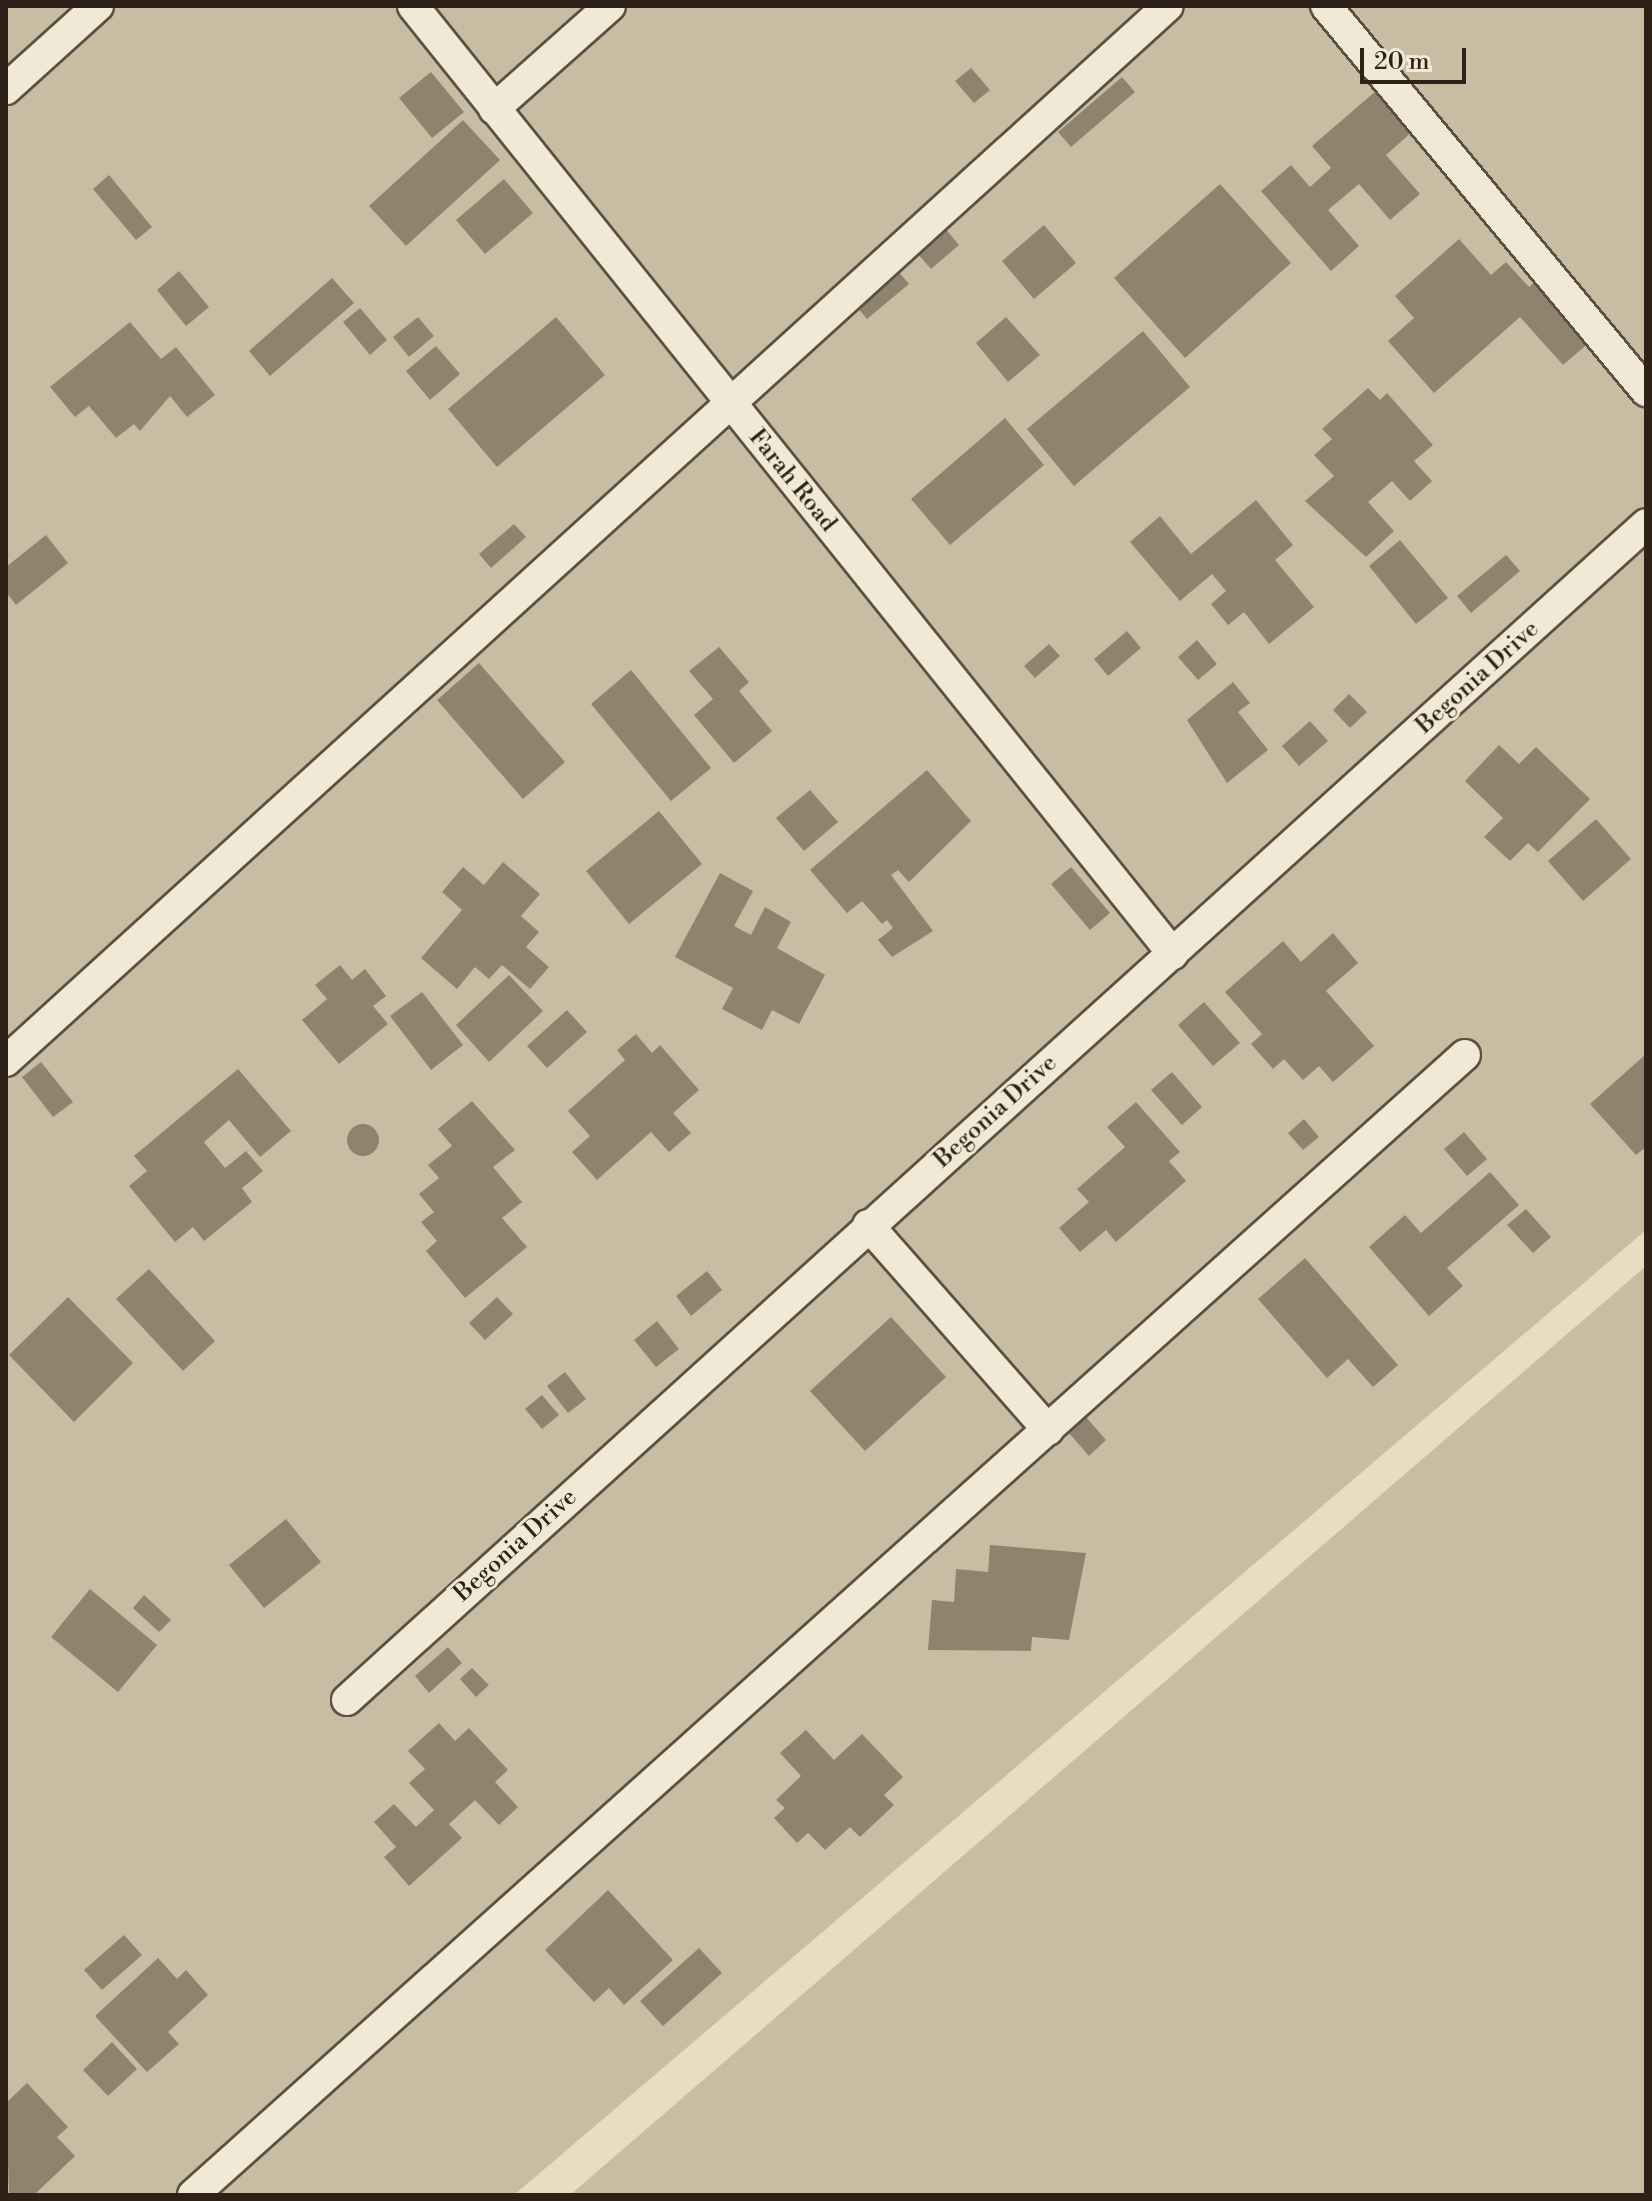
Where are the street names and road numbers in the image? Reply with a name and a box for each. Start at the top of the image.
street label: Farah Road [742,424,842,538]
street label: Begonia Drive [1411,615,1545,741]
street label: Begonia Drive [929,1049,1063,1175]
street label: Begonia Drive [449,1483,583,1609]

